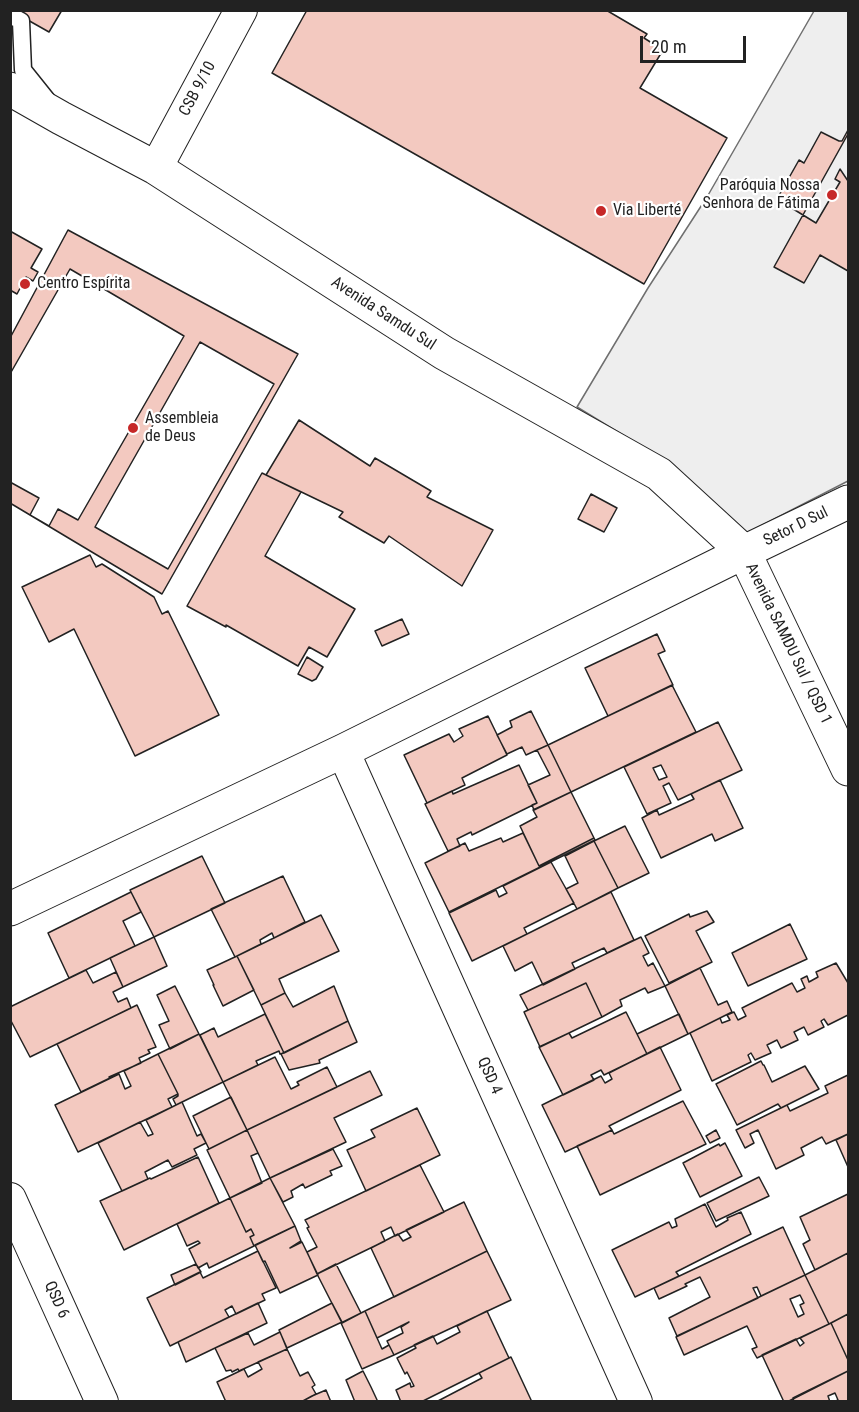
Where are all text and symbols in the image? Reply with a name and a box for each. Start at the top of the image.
scale bar [643,24,750,62]
text: 20 m [651,36,686,57]
street label: CSB 9/10 [176,58,220,120]
place label: Paróquia Nossa Senhora de Fátima [702,176,820,214]
marker: Paróquia Nossa Senhora de Fátima [825,188,839,202]
place label: Via Liberté [613,201,681,221]
marker: Via Liberté [594,204,608,218]
street label: Avenida Samdu Sul [327,273,439,355]
place label: Centro Espírita [37,274,130,294]
marker: Centro Espírita [18,277,32,291]
place label: Assembleia de Deus [145,409,219,447]
marker: Assembleia de Deus [126,421,140,435]
street label: Setor D Sul [761,503,831,551]
street label: Avenida SAMDU Sul / QSD 1 [741,560,835,728]
street label: QSD 4 [472,1054,506,1098]
street label: QSD 6 [39,1278,73,1322]

